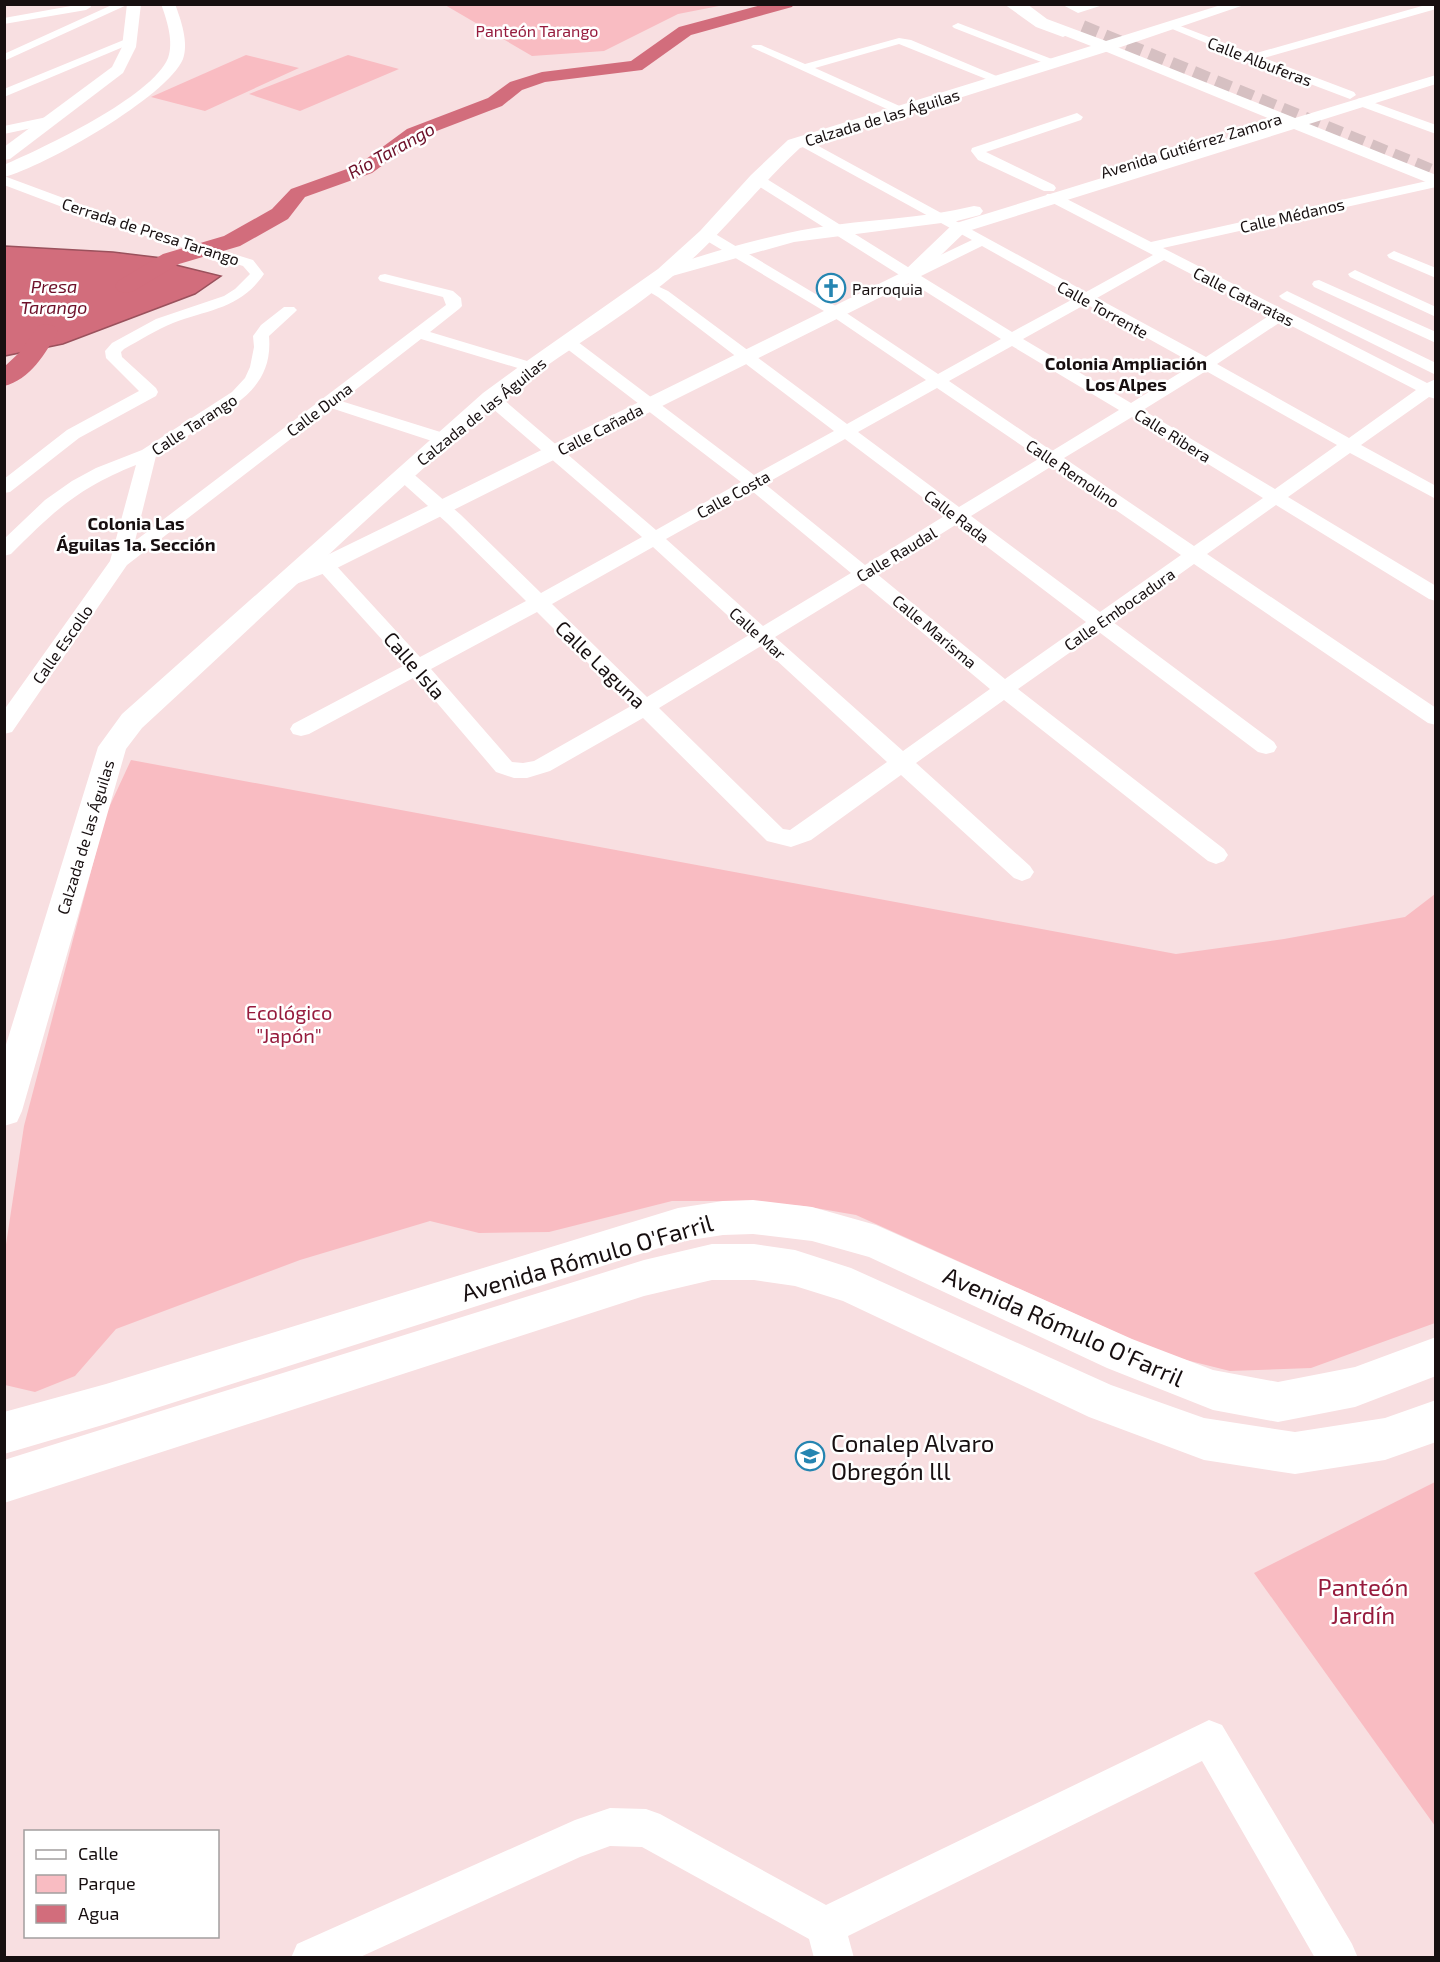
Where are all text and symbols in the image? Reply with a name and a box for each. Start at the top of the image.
park label: Panteón Tarango [476,21,598,40]
street label: Calle Albuferas [1205,32,1315,90]
street label: Calzada de las Águilas [802,84,962,150]
street label: Avenida Gutiérrez Zamora [1098,108,1284,182]
water label: Río Tarango [344,117,438,183]
street label: Cerrada de Presa Tarango [60,193,242,269]
street label: Calle Médanos [1238,194,1346,236]
street label: Calle Cataratas [1190,262,1298,330]
church icon: Parroquia [815,272,847,304]
water label: Presa Tarango [21,275,87,318]
street label: Calle Torrente [1054,276,1152,342]
place label: Parroquia [852,279,923,298]
district label: Colonia Ampliación Los Alpes [1045,352,1207,395]
street label: Calzada de las Águilas [412,353,550,469]
street label: Calle Duna [282,378,356,440]
street label: Calle Tarango [148,389,240,459]
street label: Calle Cañada [554,399,646,459]
street label: Calle Ribera [1131,404,1215,466]
street label: Calle Remolino [1023,435,1123,511]
street label: Calle Costa [693,466,773,522]
street label: Calle Rada [921,485,993,547]
district label: Colonia Las Águilas 1a. Sección [56,512,216,555]
street label: Calle Raudal [853,523,940,585]
street label: Calle Embocadura [1060,564,1178,654]
street label: Calle Marisma [889,590,981,672]
street label: Calle Escollo [28,601,96,687]
street label: Calle Mar [726,603,790,663]
street label: Calle Laguna [551,615,651,713]
street label: Calle Isla [379,626,451,704]
street label: Calzada de las Águilas [52,757,118,917]
park label: Ecológico "Japón" [246,1000,332,1047]
street label: Avenida Rómulo O'Farril [458,1207,716,1307]
street label: Avenida Rómulo O'Farril [939,1260,1189,1392]
place label: Conalep Alvaro Obregón lll [831,1428,994,1485]
school or university icon: Conalep Alvaro Obregón lll [794,1440,826,1472]
park label: Panteón Jardín [1318,1572,1408,1629]
legend [24,1830,219,1938]
text: Calle [78,1842,119,1864]
text: Parque [78,1872,136,1894]
text: Agua [78,1902,119,1924]

